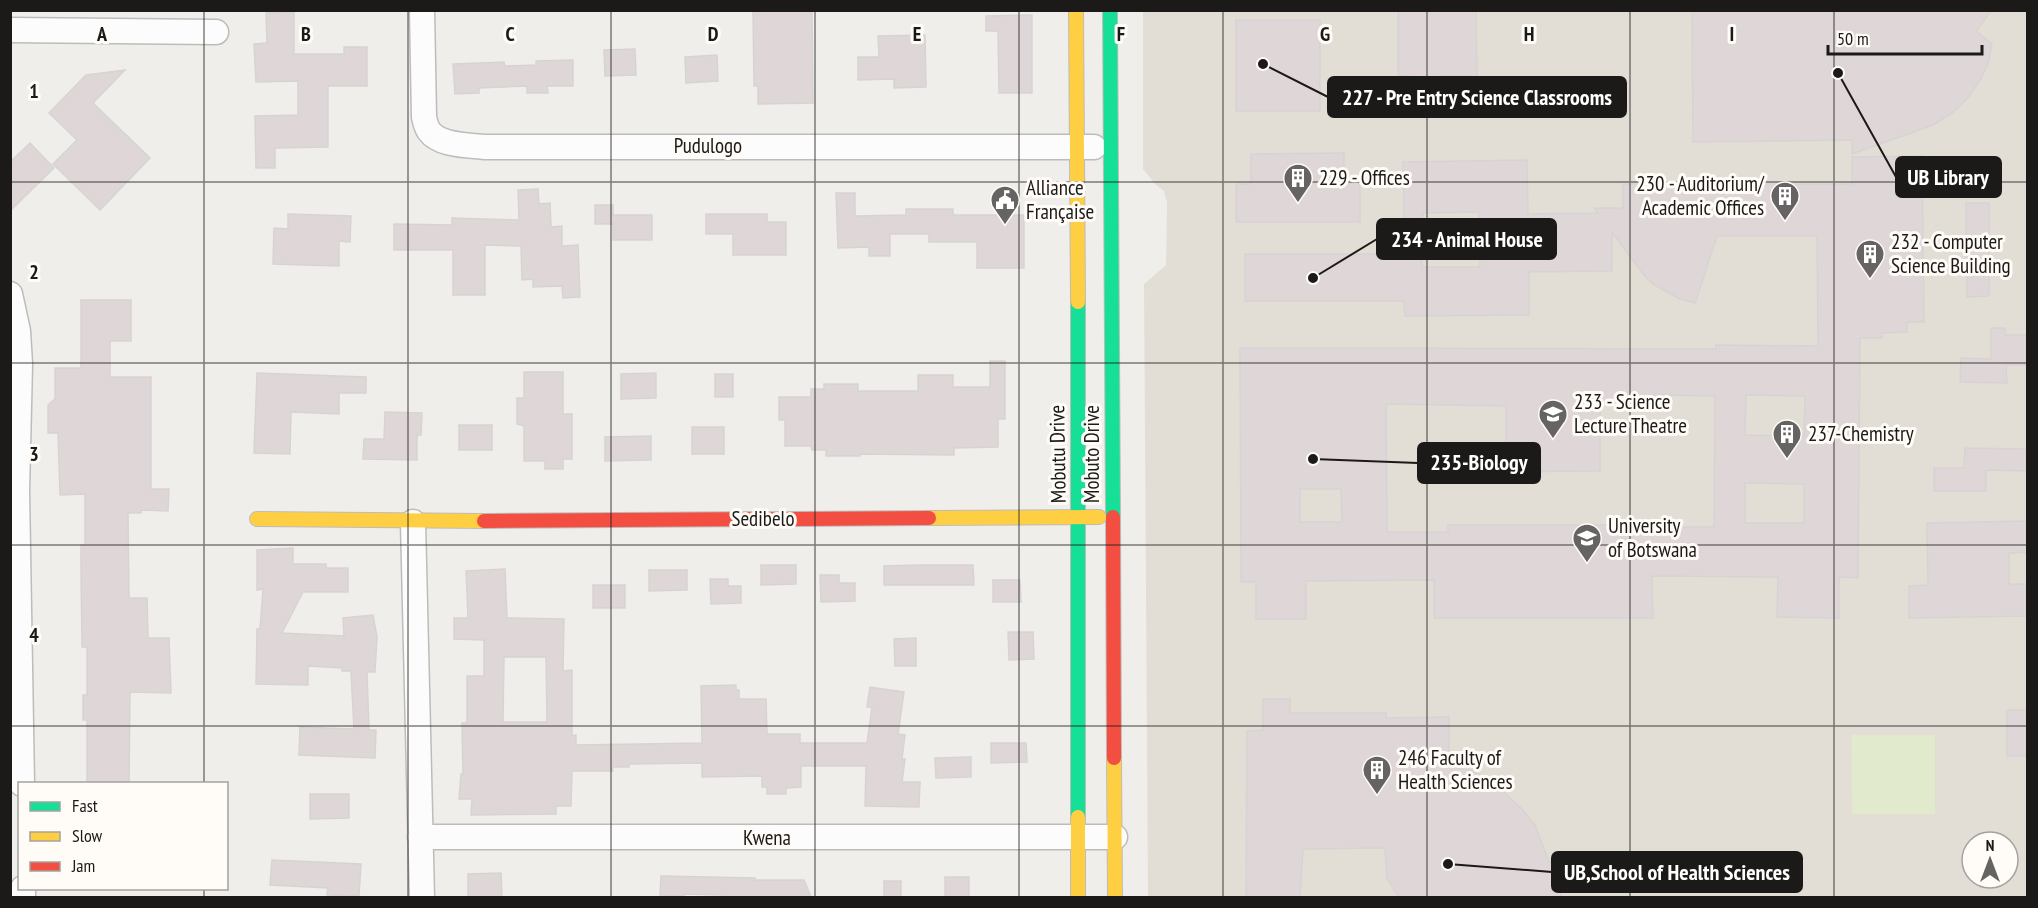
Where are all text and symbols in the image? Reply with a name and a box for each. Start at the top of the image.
scale bar [1828,18,1982,56]
text: A [96,21,108,47]
text: B [301,21,311,47]
text: C [505,21,515,47]
text: D [708,21,719,47]
text: E [913,21,921,47]
text: F [1117,21,1125,47]
text: G [1320,21,1330,47]
text: H [1524,21,1534,47]
text: I [1730,21,1734,47]
text: 50 m [1837,27,1869,50]
callout: 227 - Pre Entry Science Classrooms [1328,77,1626,117]
text: 1 [29,78,39,104]
text: 227 - Pre Entry Science Classrooms [1342,83,1612,111]
street label: Pudulogo [674,132,742,159]
callout: UB Library [1896,157,2001,197]
building icon: 229 - Offices [1282,162,1314,204]
text: UB Library [1907,163,1990,191]
place label: 229 - Offices [1319,164,1410,191]
place label: 230 - Auditorium/ Academic Offices [1636,170,1765,221]
place label: Alliance Française [1026,174,1094,225]
building icon: 230 - Auditorium/ Academic Offices [1769,180,1801,222]
public building icon: Alliance Française [989,184,1021,226]
callout: 234 - Animal House [1377,219,1556,259]
text: 234 - Animal House [1391,225,1543,253]
place label: 232 - Computer Science Building [1891,228,2011,279]
building icon: 232 - Computer Science Building [1854,238,1886,280]
text: 2 [29,259,39,285]
place label: 233 - Science Lecture Theatre [1574,388,1687,439]
school or university icon: 233 - Science Lecture Theatre [1537,398,1569,440]
street label: Mobutu Drive [1043,405,1072,503]
street label: Mobuto Drive [1078,405,1105,503]
building icon: 237-Chemistry [1771,418,1803,460]
place label: 237-Chemistry [1808,420,1914,447]
text: 3 [29,441,39,467]
callout: 235-Biology [1418,443,1540,483]
text: 235-Biology [1430,448,1529,476]
street label: Sedibelo [731,505,795,532]
place label: University of Botswana [1608,512,1697,563]
school or university icon: University of Botswana [1571,522,1603,564]
text: 4 [29,622,39,648]
place label: 246 Faculty of Health Sciences [1398,744,1513,795]
building icon: 246 Faculty of Health Sciences [1361,754,1393,796]
legend [18,782,228,890]
text: Fast [72,794,98,817]
text: Slow [72,824,103,847]
street label: Kwena [743,824,791,851]
north arrow [1960,830,2020,890]
text: N [1986,835,1994,855]
callout: UB,School of Health Sciences [1552,852,1802,892]
text: Jam [71,854,95,877]
text: UB,School of Health Sciences [1564,858,1790,886]

